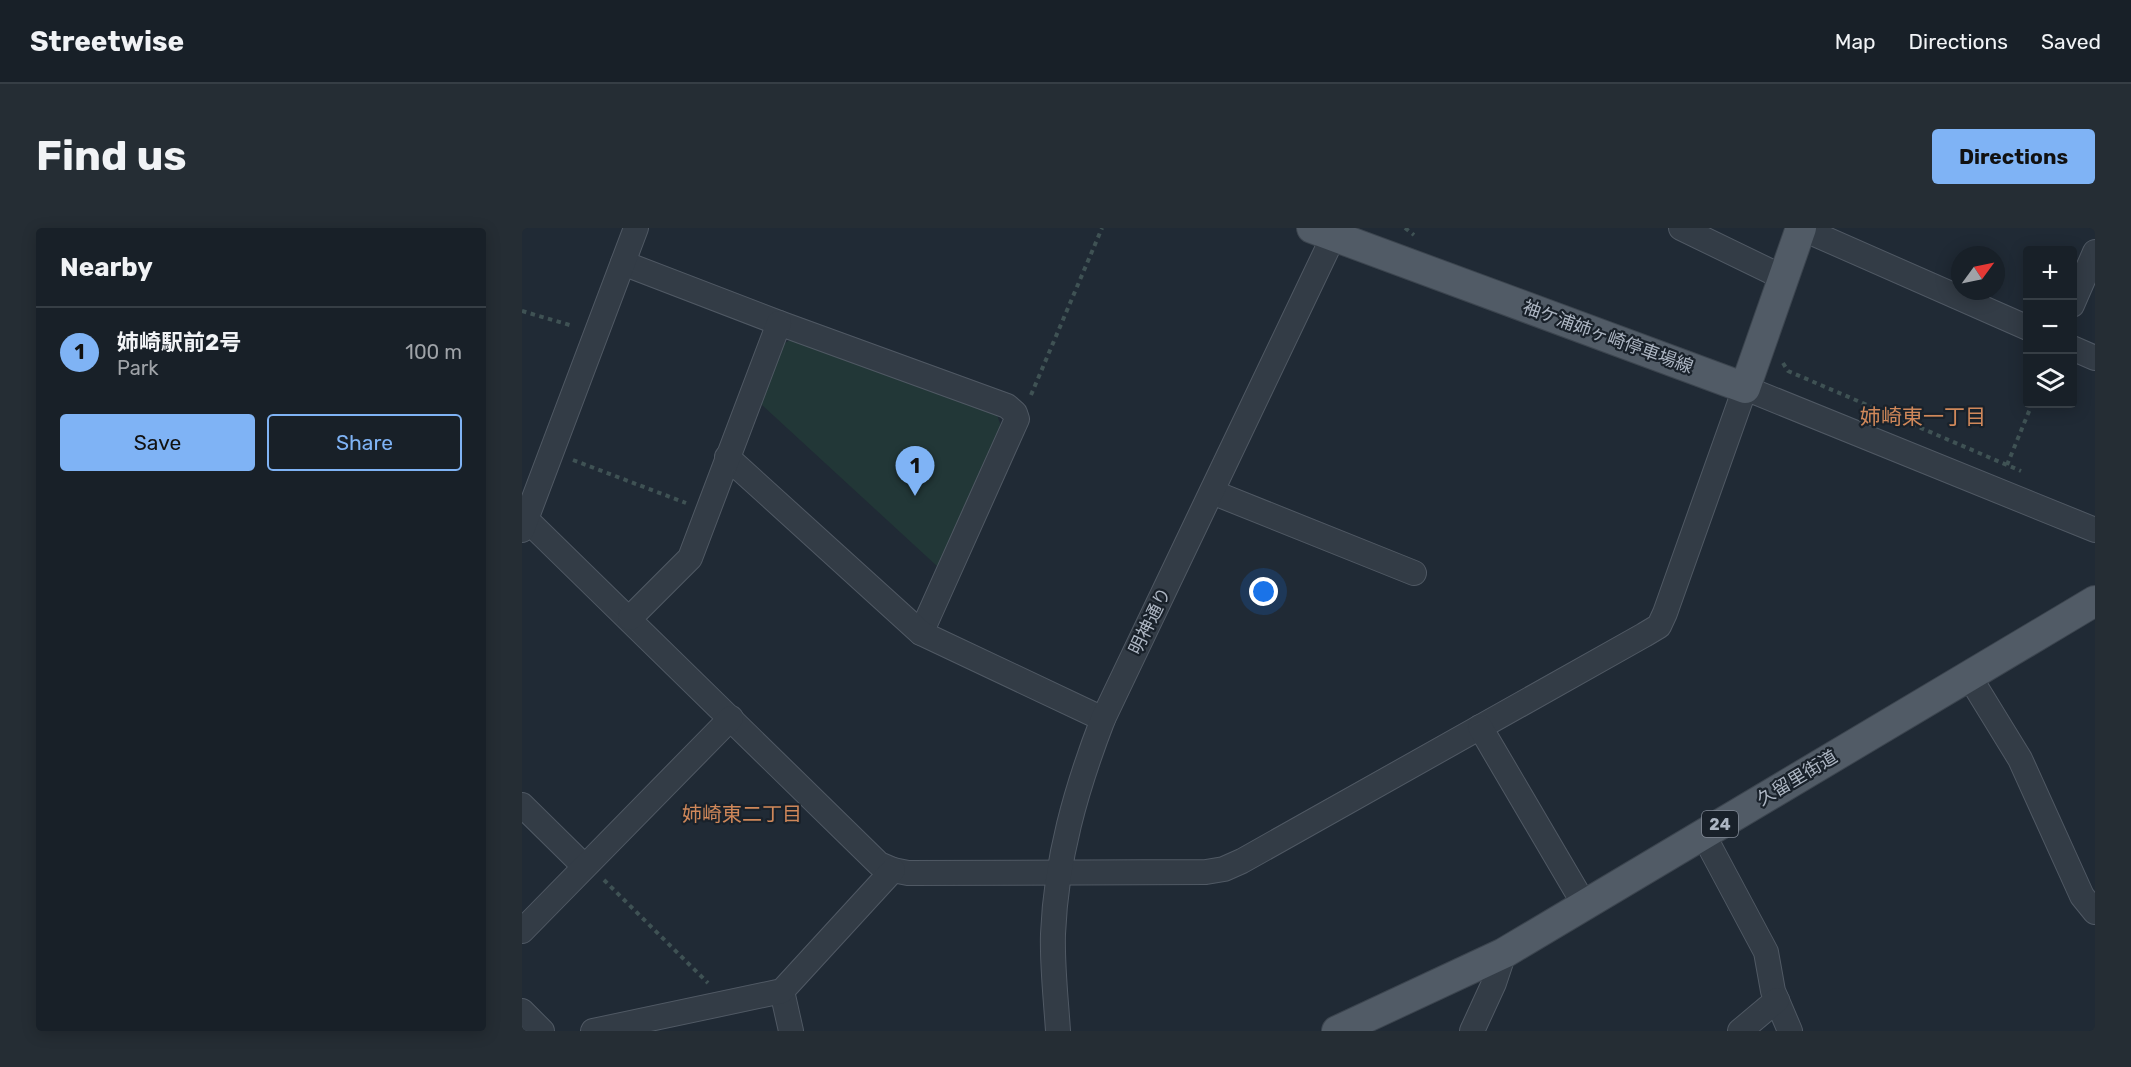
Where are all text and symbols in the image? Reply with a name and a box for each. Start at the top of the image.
text: Streetwise [30,25,184,58]
text: Map [1835,29,1876,54]
text: Directions [1909,29,2008,54]
text: Saved [2041,29,2101,54]
button: Directions [1932,129,2095,184]
text: Find us [36,131,187,181]
north arrow [1951,246,2005,300]
map controls [2023,246,2077,408]
button: + [2023,246,2077,300]
text: Nearby [60,252,153,283]
street label: 袖ケ浦姉ヶ崎停車場線 [1520,296,1696,378]
button: − [2023,300,2077,354]
text: 姉崎駅前2号 [117,329,241,356]
text: 1 [75,340,84,364]
text: 100 m [405,340,462,364]
button: layers [2023,354,2077,408]
text: Park [117,356,159,380]
district label: 姉崎東一丁目 [1860,404,1986,429]
button: Save [60,414,255,471]
button: Share [267,414,462,471]
pin: 1 [896,446,934,496]
your location [1249,577,1278,606]
street label: 明神通り [1124,584,1176,658]
street label: 久留里街道 [1753,745,1841,811]
district label: 姉崎東二丁目 [682,802,802,826]
road number: 24 [1702,811,1738,837]

